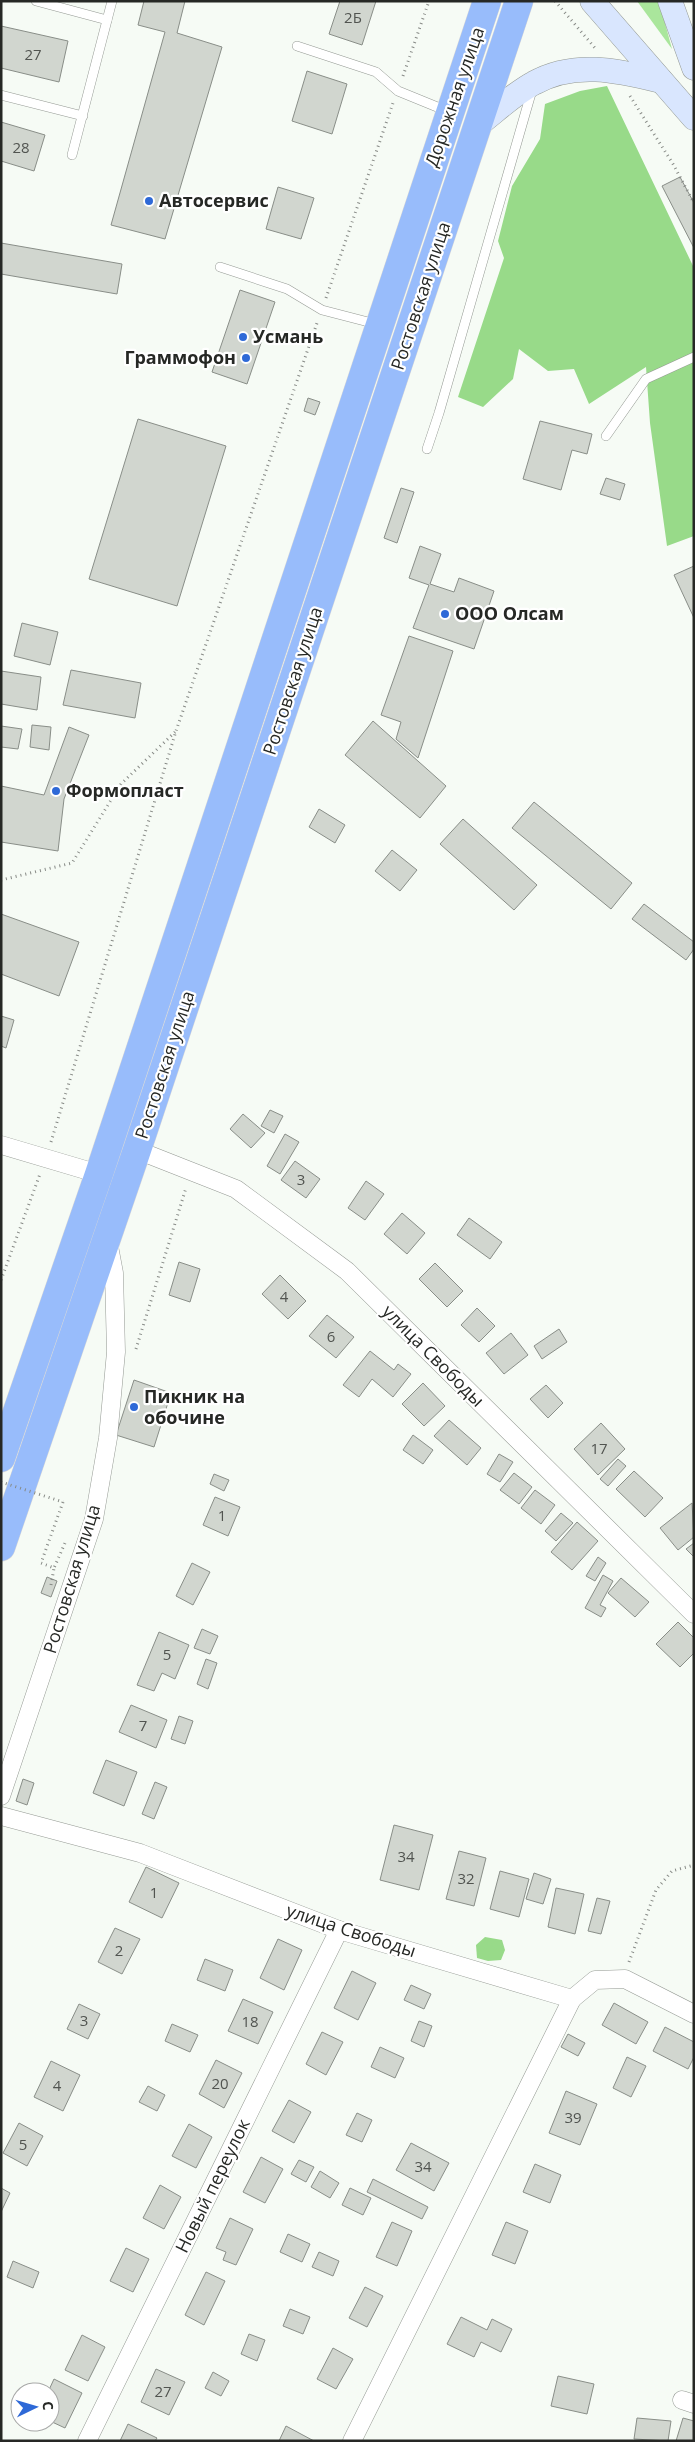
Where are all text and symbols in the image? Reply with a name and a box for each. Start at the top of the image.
house number: 2Б [344,7,362,27]
street label: Дорожная улица [419,24,489,170]
house number: 27 [24,44,42,64]
house number: 28 [12,137,30,157]
place label: Автосервис [159,188,269,212]
marker: Автосервис [143,195,155,207]
street label: Ростовская улица [385,219,455,373]
place label: Усмань [253,324,323,348]
marker: Усмань [237,331,249,343]
place label: Граммофон [124,345,236,369]
marker: Граммофон [240,352,252,364]
place label: ООО Олсам [455,601,564,625]
street label: Ростовская улица [257,604,327,758]
marker: ООО Олсам [439,608,451,620]
place label: Формопласт [66,778,184,802]
marker: Формопласт [50,785,62,797]
street label: Ростовская улица [129,988,199,1142]
house number: 3 [297,1169,305,1189]
house number: 4 [280,1286,289,1306]
street label: улица Свободы [378,1299,490,1411]
house number: 6 [327,1326,335,1346]
place label: Пикник на обочине [144,1384,245,1429]
marker: Пикник на обочине [128,1401,140,1413]
house number: 17 [590,1438,608,1458]
street label: Ростовская улица [37,1501,105,1656]
house number: 1 [218,1505,226,1525]
house number: 5 [163,1644,171,1664]
house number: 7 [139,1715,147,1735]
house number: 34 [397,1846,415,1866]
house number: 32 [457,1868,475,1888]
house number: 1 [150,1882,158,1902]
street label: улица Свободы [283,1898,419,1962]
house number: 2 [115,1940,123,1960]
house number: 3 [80,2010,88,2030]
house number: 18 [241,2011,259,2031]
house number: 20 [211,2073,229,2093]
house number: 4 [53,2075,62,2095]
house number: 39 [564,2107,582,2127]
street label: Новый переулок [169,2114,255,2257]
house number: 5 [19,2134,27,2154]
house number: 34 [414,2156,432,2176]
house number: 27 [154,2381,172,2401]
north arrow [10,2382,60,2432]
text: С [39,2401,58,2411]

